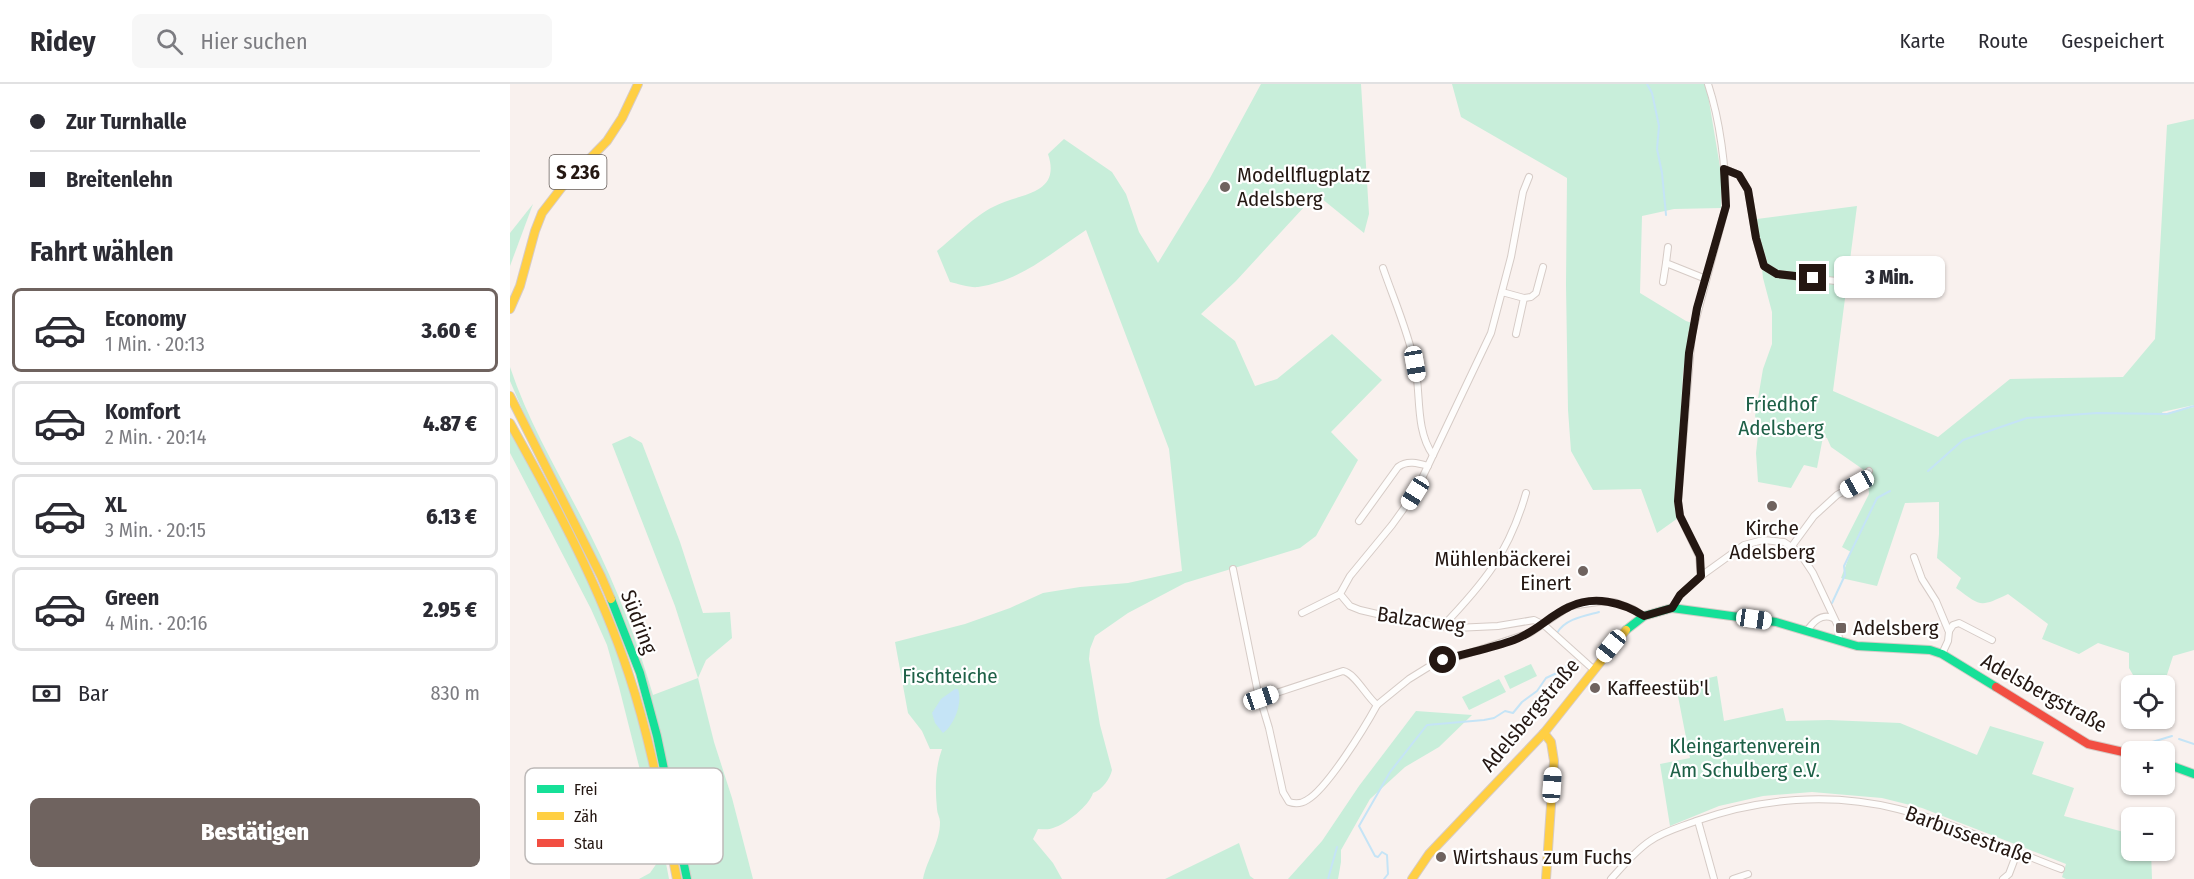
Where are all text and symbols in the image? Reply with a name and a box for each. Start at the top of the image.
search box [132,14,552,68]
text: Ridey [30,25,96,58]
icon: search [153,25,186,58]
text: Hier suchen [201,28,308,55]
text: Karte [1900,28,1945,54]
text: Route [1978,28,2028,54]
text: Gespeichert [2061,28,2164,54]
text: Zur Turnhalle [66,108,187,135]
road number: S 236 [550,155,607,189]
place label: Modellflugplatz Adelsberg [1237,162,1370,212]
text: Breitenlehn [66,166,173,193]
marker: Modellflugplatz Adelsberg [1218,180,1232,194]
text: Fahrt wählen [30,236,174,268]
callout: 3 Min. [1834,257,1945,299]
route end [1799,264,1826,291]
text: 3 Min. [1865,265,1914,289]
icon: car [33,303,87,357]
text: Economy [105,305,186,332]
text: 3.60 € [421,317,477,344]
text: 1 Min. · 20:13 [105,332,205,356]
car [1403,345,1427,383]
park label: Friedhof Adelsberg [1738,391,1824,441]
icon: car [33,396,87,450]
text: Komfort [105,398,180,425]
text: 4.87 € [423,410,477,437]
text: 2 Min. · 20:14 [105,425,206,449]
car [1837,467,1877,501]
car [1398,473,1432,513]
icon: car [33,489,87,543]
text: XL [105,491,127,518]
marker: Kirche Adelsberg [1765,499,1779,513]
text: 6.13 € [426,503,477,530]
place label: Kirche Adelsberg [1729,515,1815,565]
text: 3 Min. · 20:15 [105,518,206,542]
place label: Mühlenbäckerei Einert [1435,546,1571,596]
marker: Mühlenbäckerei Einert [1576,564,1590,578]
icon: car [33,582,87,636]
text: Green [105,584,159,611]
street label: Südring [615,586,663,658]
text: 2.95 € [423,596,477,623]
street label: Balzacweg [1375,601,1467,639]
car [1735,608,1773,630]
text: 4 Min. · 20:16 [105,611,207,635]
place label: Adelsberg [1853,615,1939,641]
marker: Adelsberg [1834,621,1848,635]
car [1593,626,1629,666]
route start [1429,646,1456,673]
street label: Adelsbergstraße [1977,648,2111,738]
street label: Adelsbergstraße [1475,653,1585,777]
park label: Fischteiche [902,663,998,689]
place label: Kaffeestüb'l [1607,675,1710,701]
map controls [2121,675,2175,861]
button: locate [2121,675,2175,729]
icon: cash [30,677,63,710]
text: Bar [78,680,109,707]
text: 830 m [430,681,480,705]
marker: Kaffeestüb'l [1588,681,1602,695]
car [1241,684,1281,712]
park label: Kleingartenverein Am Schulberg e.V. [1669,733,1821,783]
button: + [2121,741,2175,795]
car [1542,766,1562,804]
legend [525,768,723,864]
text: Frei [574,780,598,799]
button: Bestätigen [30,798,480,867]
street label: Barbussestraße [1902,800,2036,870]
text: Zäh [574,807,598,826]
button: − [2121,807,2175,861]
text: Stau [574,834,603,853]
place label: Wirtshaus zum Fuchs [1453,844,1632,870]
marker: Wirtshaus zum Fuchs [1434,850,1448,864]

